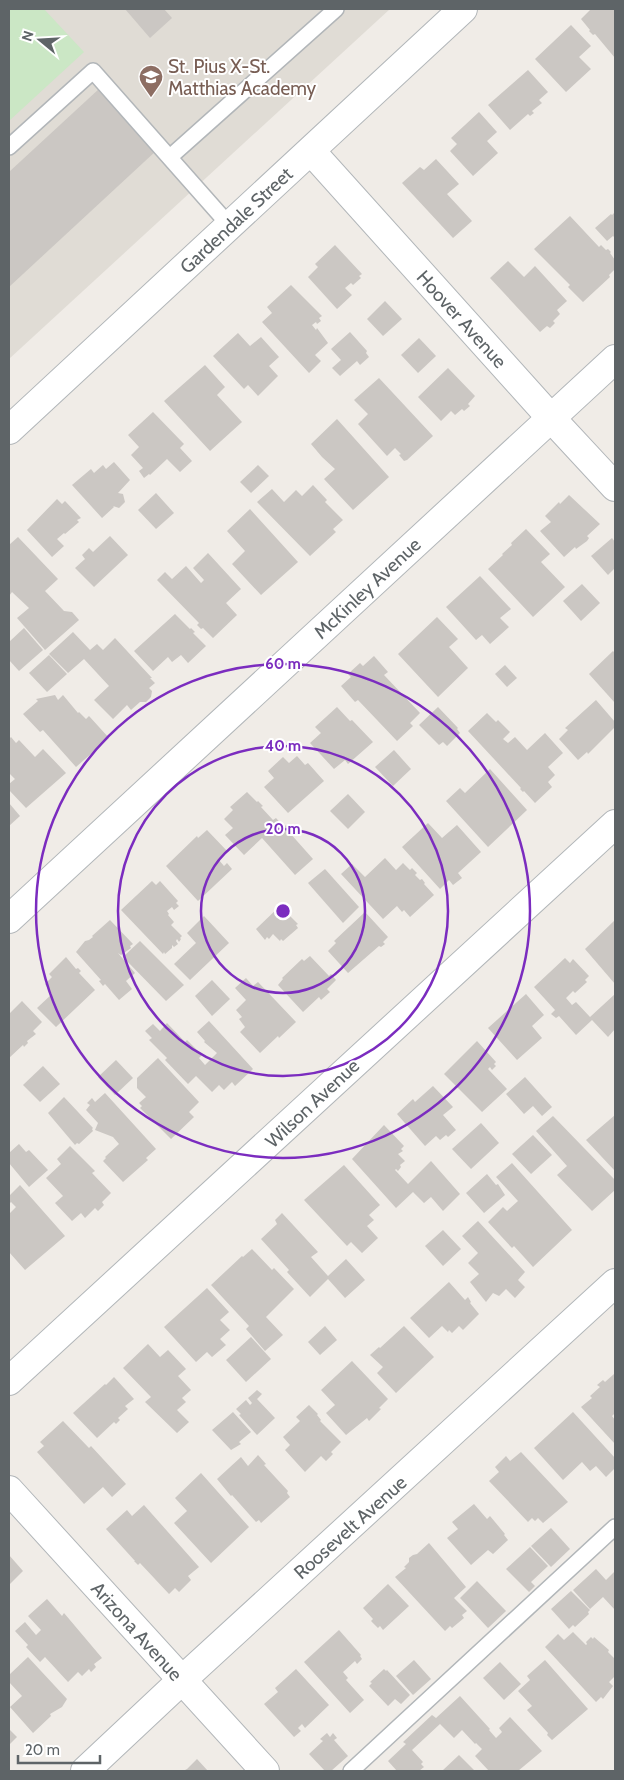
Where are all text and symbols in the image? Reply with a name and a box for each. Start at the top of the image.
north arrow [15,15,65,65]
text: N [18,28,38,43]
place label: St. Pius X-St. Matthias Academy [168,55,317,100]
school or university icon: St. Pius X-St. Matthias Academy [138,64,164,98]
street label: Gardendale Street [175,162,298,278]
street label: Hoover Avenue [412,266,512,373]
street label: McKinley Avenue [309,533,426,644]
text: 60 m [265,655,301,673]
text: 40 m [265,737,301,755]
text: 20 m [266,820,300,838]
centre of rings [274,902,292,920]
street label: Wilson Avenue [261,1054,364,1153]
street label: Roosevelt Avenue [289,1471,412,1584]
street label: Arizona Avenue [86,1577,187,1686]
scale bar [18,1732,100,1764]
text: 20 m [25,1741,60,1759]

